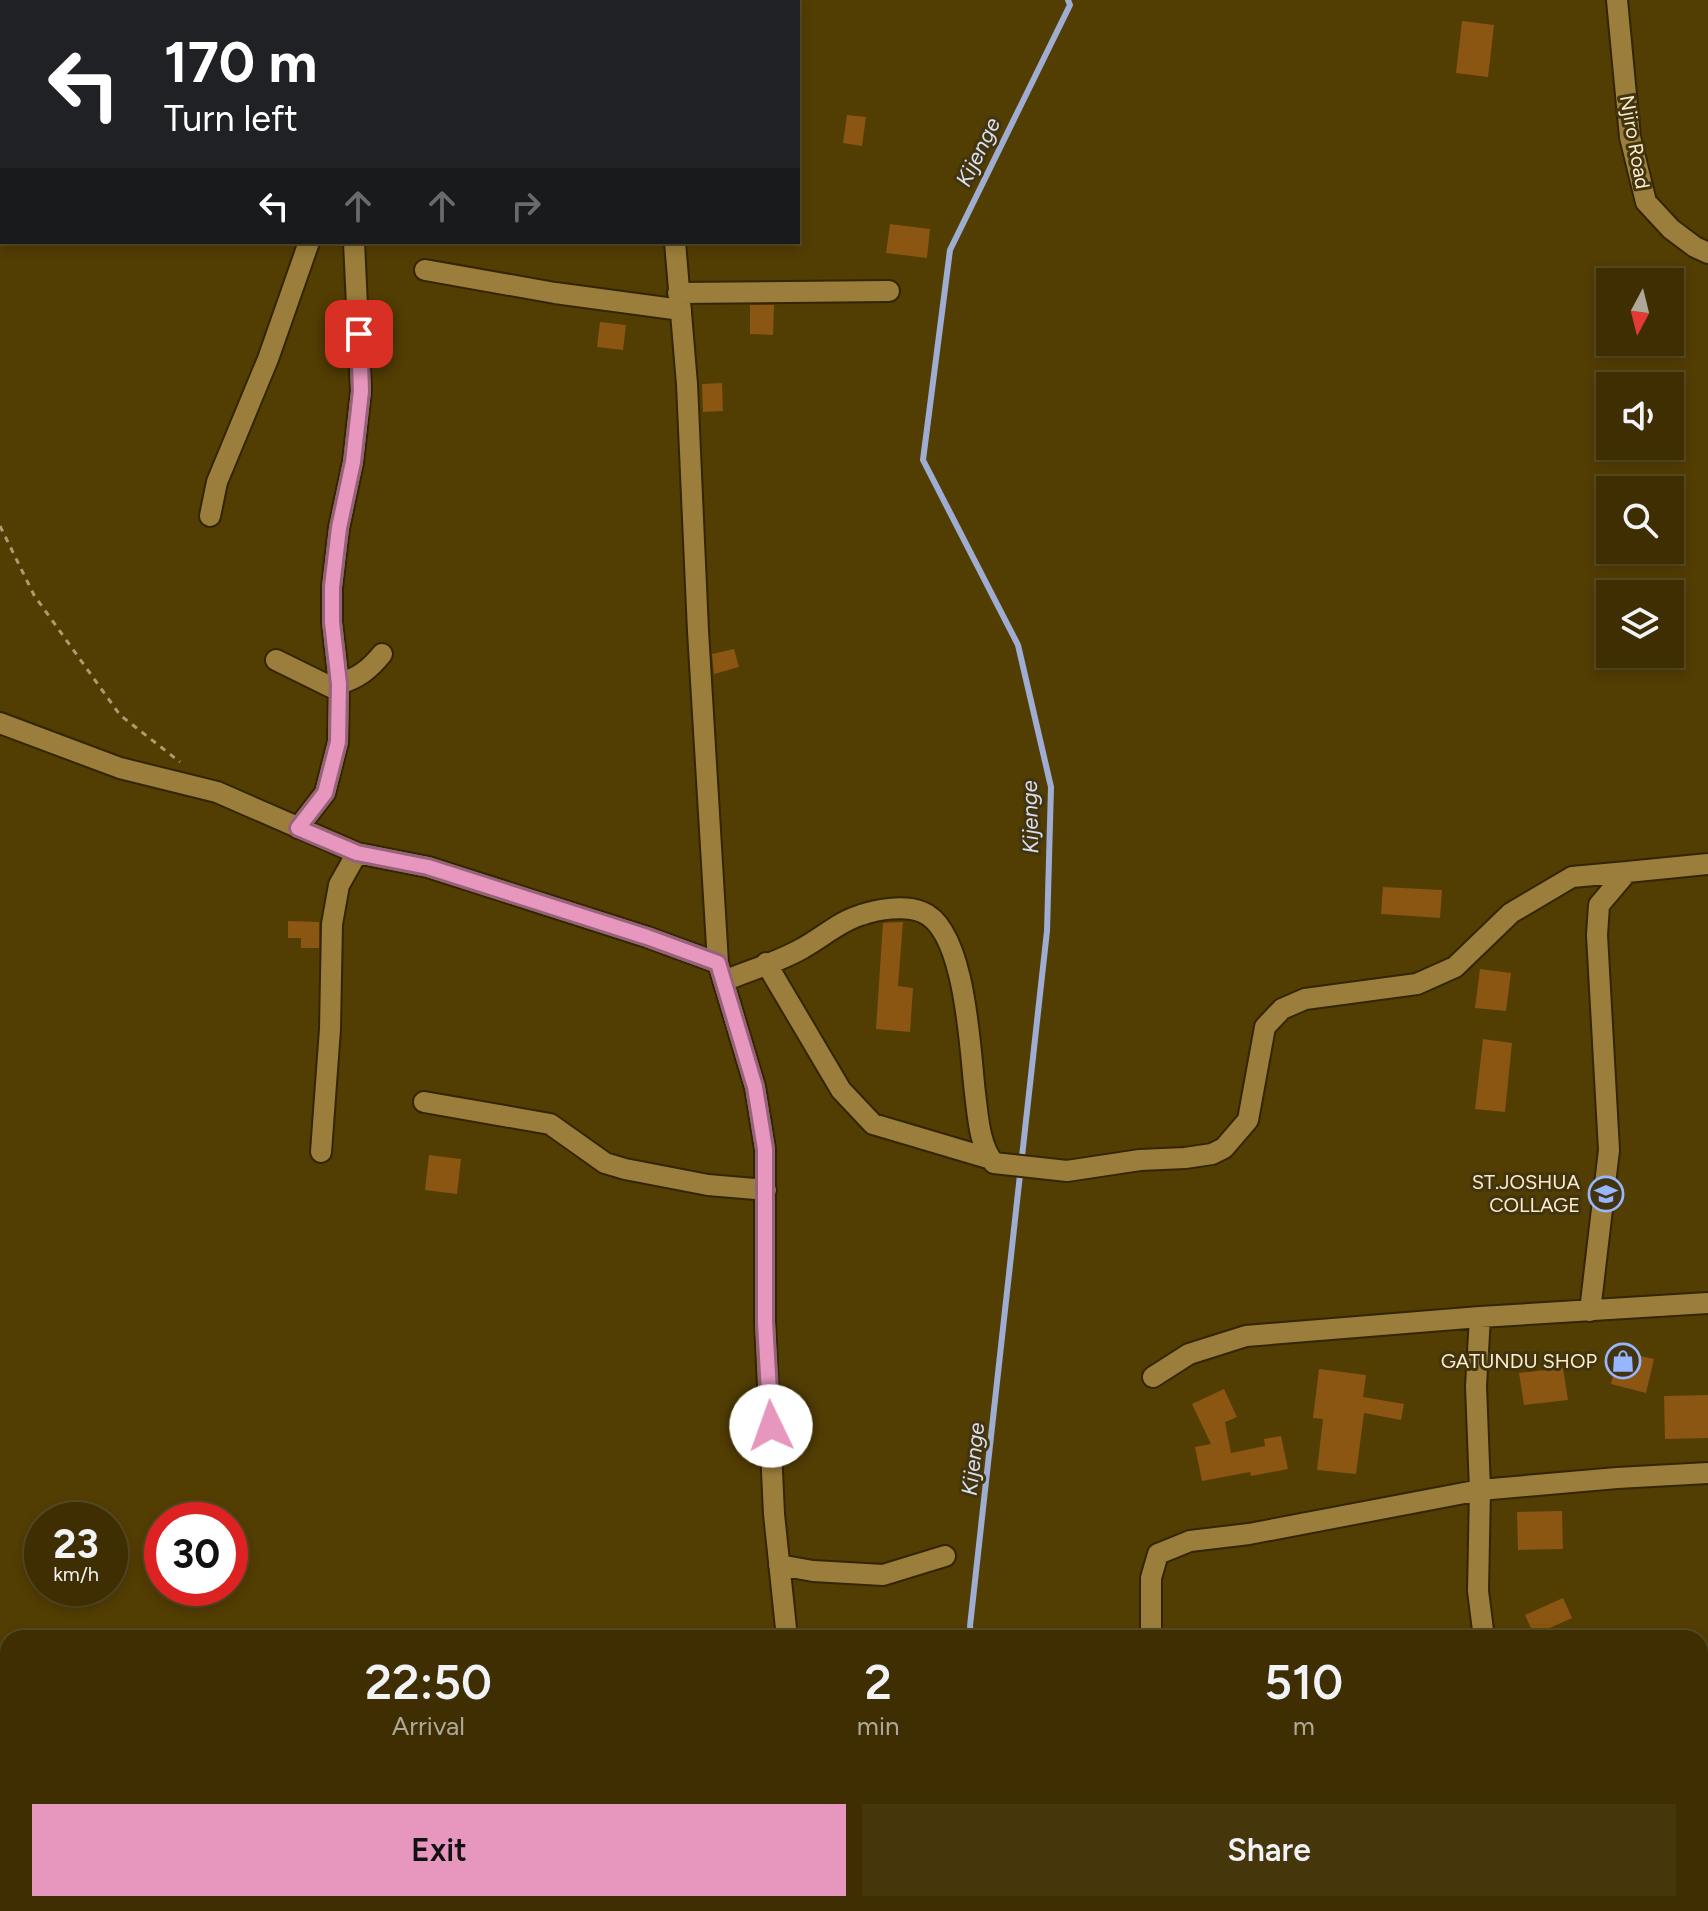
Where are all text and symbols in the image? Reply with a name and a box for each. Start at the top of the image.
text: 170 m [164,29,317,96]
icon: left [32,32,136,136]
street label: Njiro Road [1615,93,1655,191]
text: Turn left [164,97,298,140]
water label: Kijenge [950,113,1006,191]
icon: left [252,184,296,228]
icon: ahead [336,184,380,228]
icon: ahead [420,184,464,228]
icon: right [504,184,548,228]
north arrow [1596,268,1684,356]
map controls [1596,268,1684,668]
pin [325,300,393,368]
icon: arrive [337,312,381,356]
button: sound [1596,372,1684,460]
button: search [1596,476,1684,564]
button: layers [1596,580,1684,668]
water label: Kijenge [1016,780,1044,854]
place label: ST.JOSHUA COLLAGE [1472,1170,1580,1217]
school or university icon: ST.JOSHUA COLLAGE [1587,1175,1625,1213]
shop icon: GATUNDU SHOP [1604,1342,1642,1380]
place label: GATUNDU SHOP [1441,1349,1597,1373]
position arrow [729,1384,813,1468]
water label: Kijenge [956,1421,990,1497]
speed limit sign: 30 [144,1502,248,1606]
text: 23 [53,1520,99,1568]
text: km/h [53,1562,99,1586]
text: 22:50 [365,1653,492,1711]
text: 2 [864,1653,892,1711]
text: 510 [1264,1653,1343,1711]
text: Arrival [392,1710,465,1742]
text: min [857,1710,899,1742]
text: m [1293,1710,1315,1742]
button: Exit [32,1804,846,1896]
button: Share [862,1804,1676,1896]

